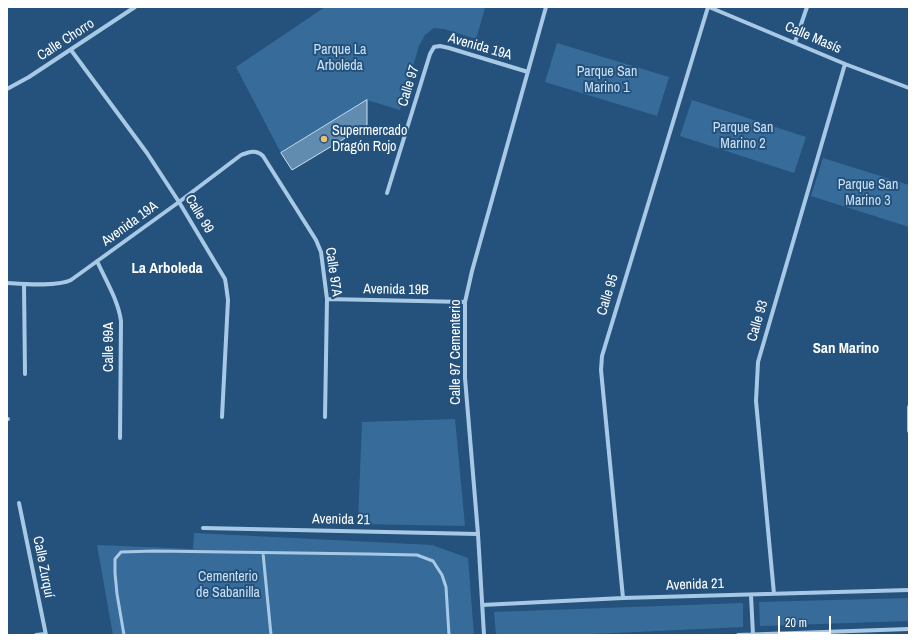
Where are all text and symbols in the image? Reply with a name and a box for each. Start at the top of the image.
street label: Calle Chorro [34,15,98,65]
street label: Calle Masís [782,19,844,57]
street label: Avenida 19A [446,30,514,64]
park label: Parque La Arboleda [314,42,366,74]
street label: Calle 97 [395,63,423,109]
park label: Parque San Marino 1 [577,64,637,96]
park label: Parque San Marino 2 [713,120,773,152]
place label: Supermercado Dragón Rojo [332,123,407,156]
marker: Supermercado Dragón Rojo [319,134,329,144]
park label: Parque San Marino 3 [838,177,898,210]
street label: Calle 99 [181,192,217,236]
street label: Avenida 19A [99,198,161,250]
street label: Calle 97A [321,246,345,298]
district label: La Arboleda [131,260,203,278]
street label: Calle 95 [594,272,622,318]
street label: Avenida 19B [363,281,429,299]
street label: Calle 93 [744,298,772,344]
street label: Calle 97 Cementerio [448,299,464,405]
street label: Calle 99A [101,322,117,372]
district label: San Marino [813,340,879,358]
street label: Avenida 21 [312,511,370,529]
street label: Calle Zurquí [29,535,57,599]
park label: Cementerio de Sabanilla [196,569,260,602]
street label: Avenida 21 [666,576,724,594]
scale bar [780,608,833,634]
text: 20 m [785,615,807,631]

